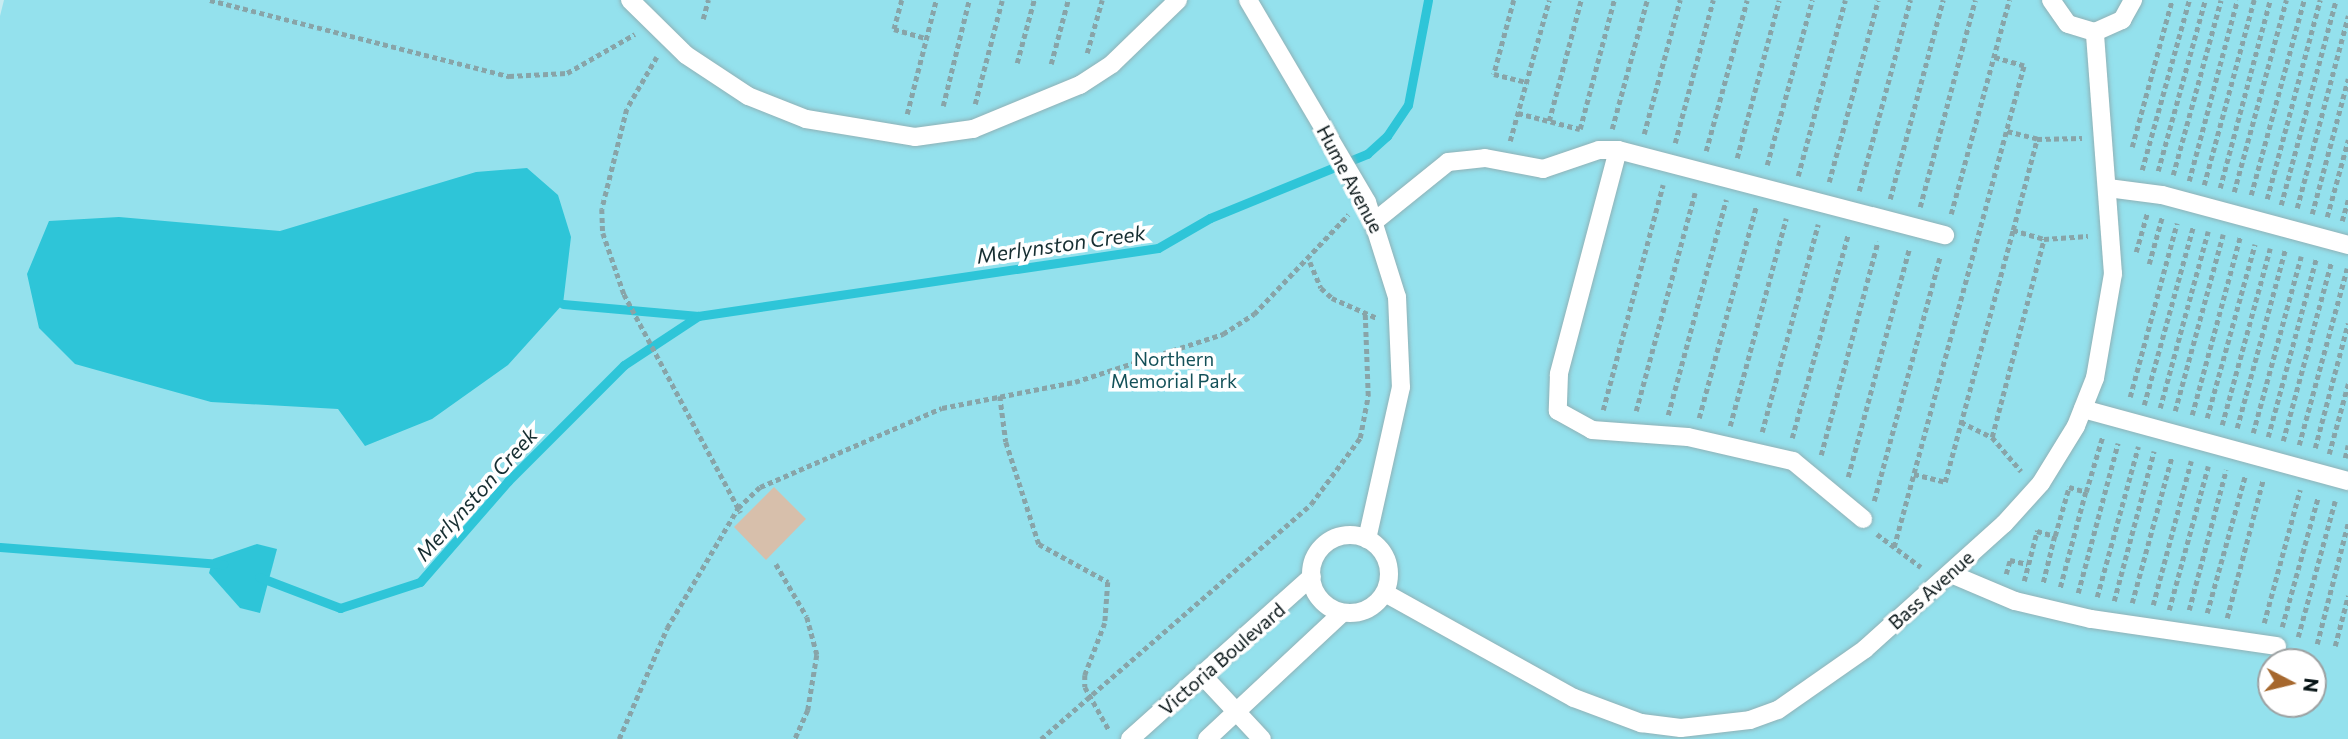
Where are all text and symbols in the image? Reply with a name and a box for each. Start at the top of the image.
street label: Hume Avenue [1312,121,1388,237]
water label: Merlynston Creek [975,220,1147,268]
park label: Northern Memorial Park [1111,348,1237,392]
water label: Merlynston Creek [410,422,542,566]
street label: Bass Avenue [1884,546,1978,634]
street label: Victoria Boulevard [1155,598,1289,720]
north arrow [2257,648,2327,718]
text: N [2299,677,2324,694]

